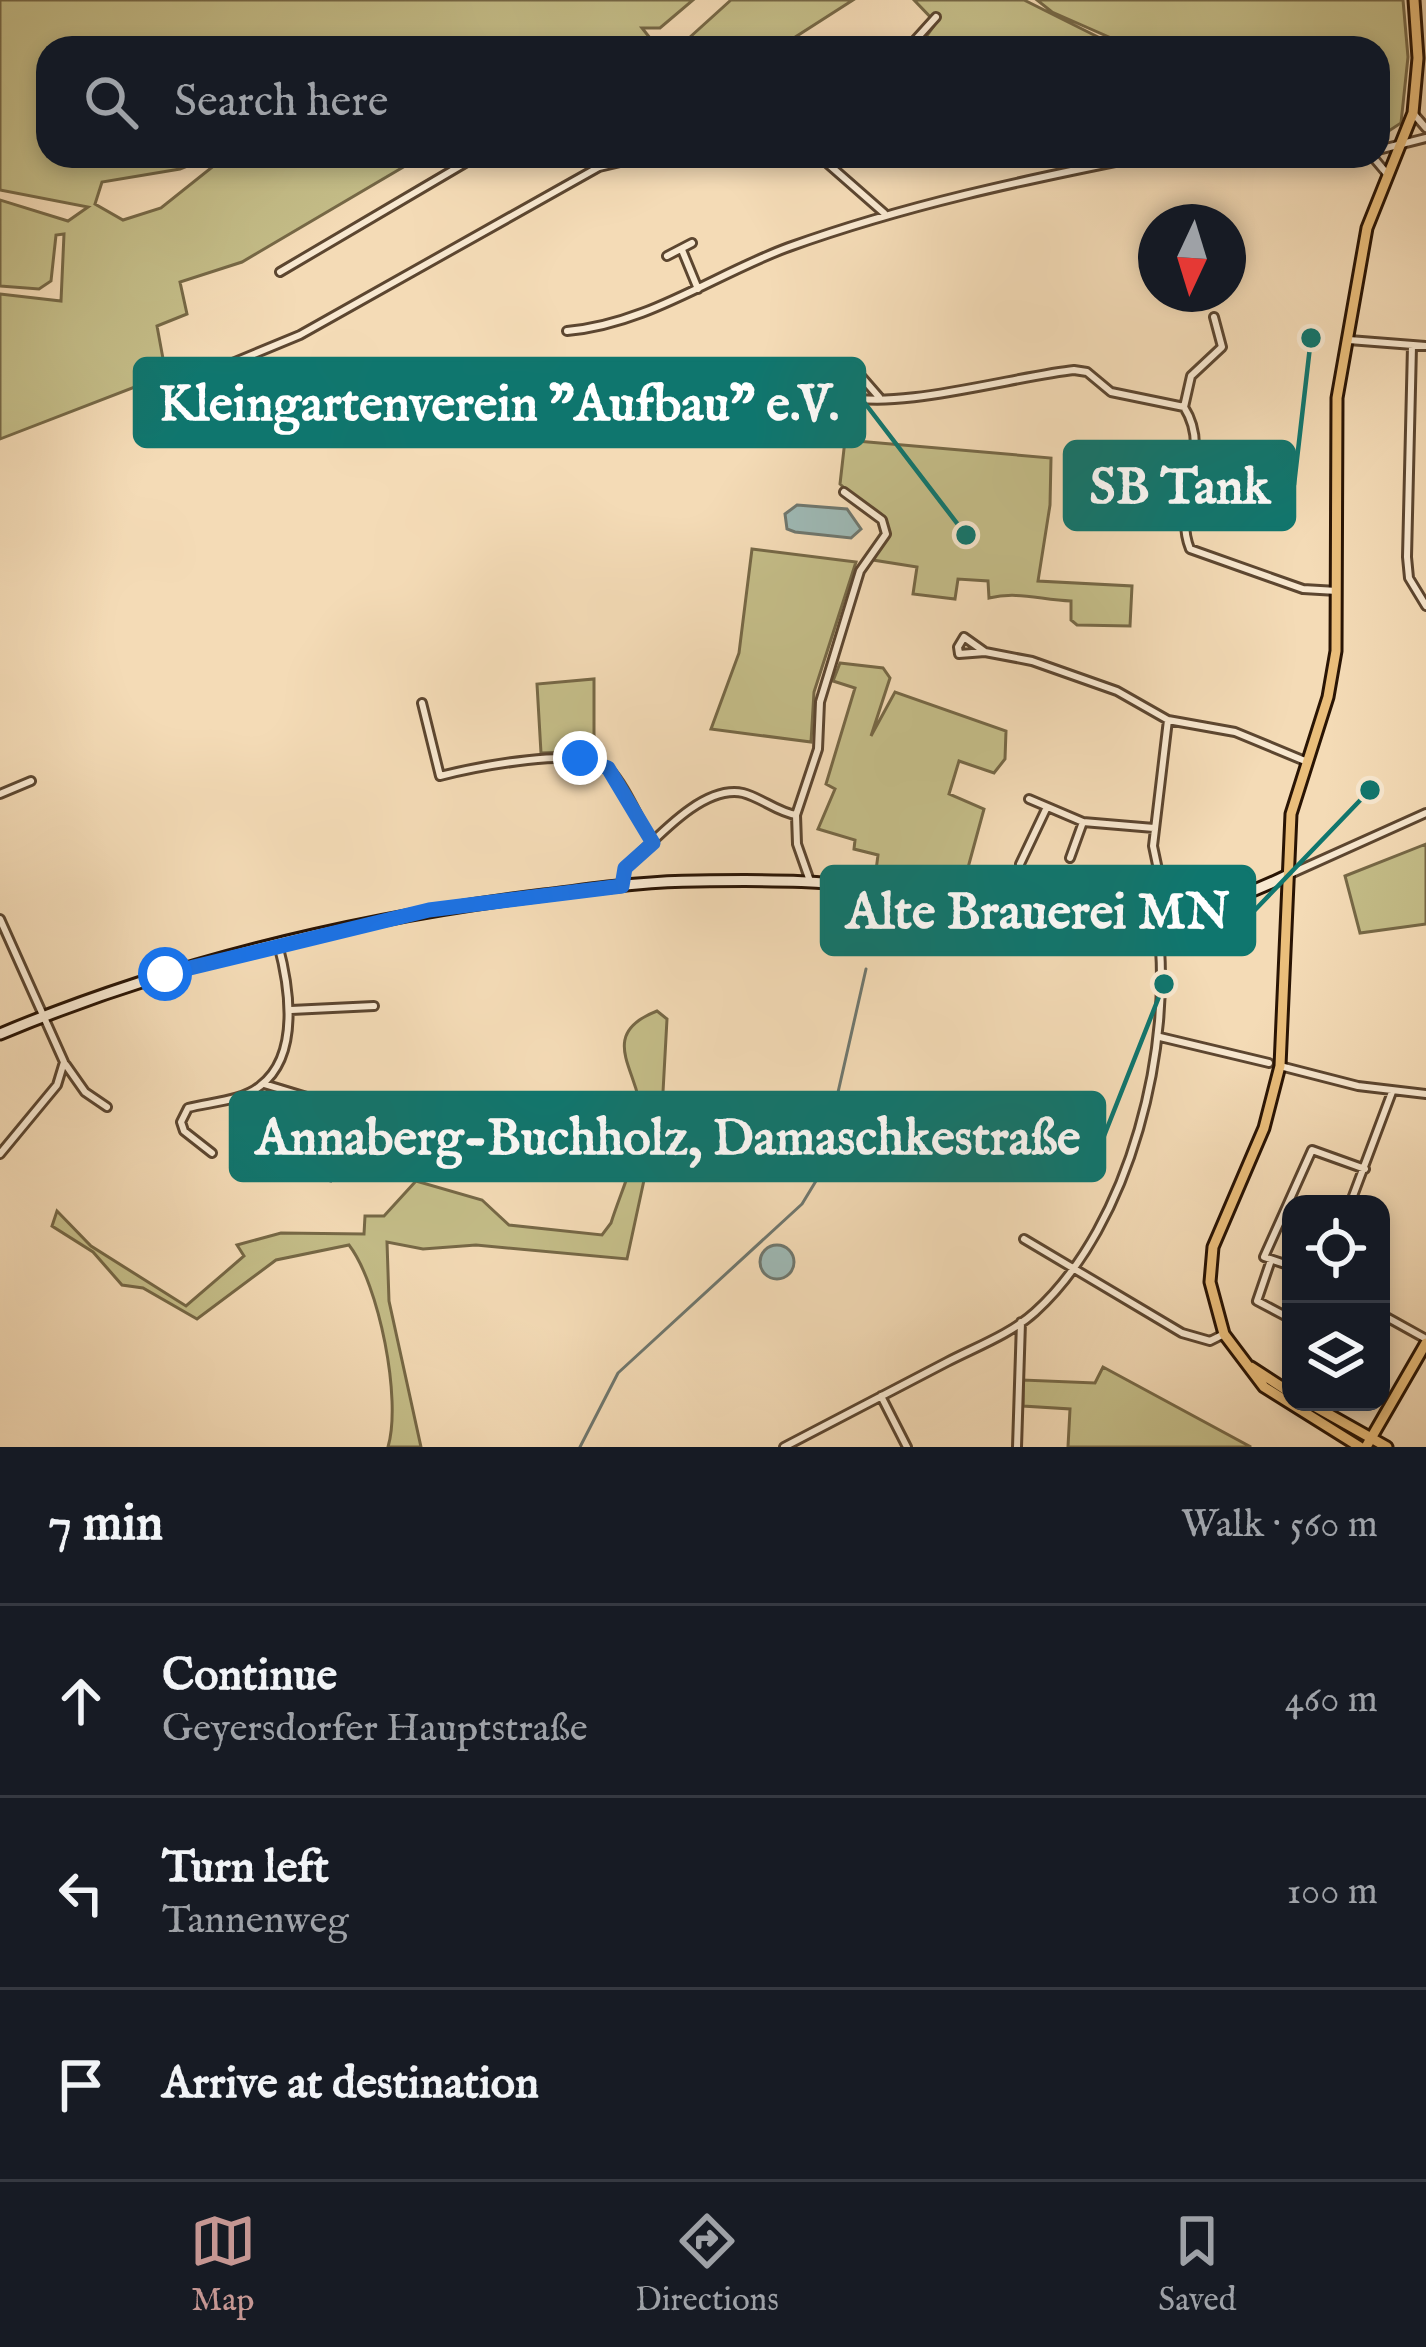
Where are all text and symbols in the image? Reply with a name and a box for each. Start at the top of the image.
search box [36,36,1390,168]
icon: search [78,69,144,135]
text: Search here [174,74,388,131]
north arrow [1138,204,1246,312]
callout: Kleingartenverein "Aufbau" e.V. [135,359,864,446]
text: Kleingartenverein "Aufbau" e.V. [158,374,840,439]
callout: SB Tank [1065,442,1294,529]
text: SB Tank [1090,457,1272,522]
route end [553,731,607,785]
callout: Alte Brauerei MN [822,867,1254,954]
text: Alte Brauerei MN [844,882,1230,947]
route start [138,947,192,1001]
callout: Annaberg-Buchholz, Damaschkestraße [231,1093,1104,1180]
text: Annaberg-Buchholz, Damaschkestraße [254,1108,1080,1173]
map controls [1282,1195,1390,1411]
button: locate [1282,1195,1390,1303]
button: layers [1282,1303,1390,1411]
text: 7 min [48,1493,163,1558]
text: Walk · 560 m [1181,1501,1378,1550]
text: Continue [162,1648,337,1705]
icon: ahead [48,1668,114,1734]
text: 460 m [1285,1676,1378,1725]
text: Geyersdorfer Hauptstraße [162,1705,588,1754]
text: Turn left [162,1840,329,1897]
icon: left [48,1860,114,1926]
text: 100 m [1287,1868,1378,1917]
text: Tannenweg [162,1897,349,1946]
icon: arrive [48,2052,114,2118]
text: Arrive at destination [162,2056,539,2113]
tab: Map [190,2208,256,2322]
tab: Directions [635,2208,779,2322]
tab: Saved [1158,2208,1236,2322]

